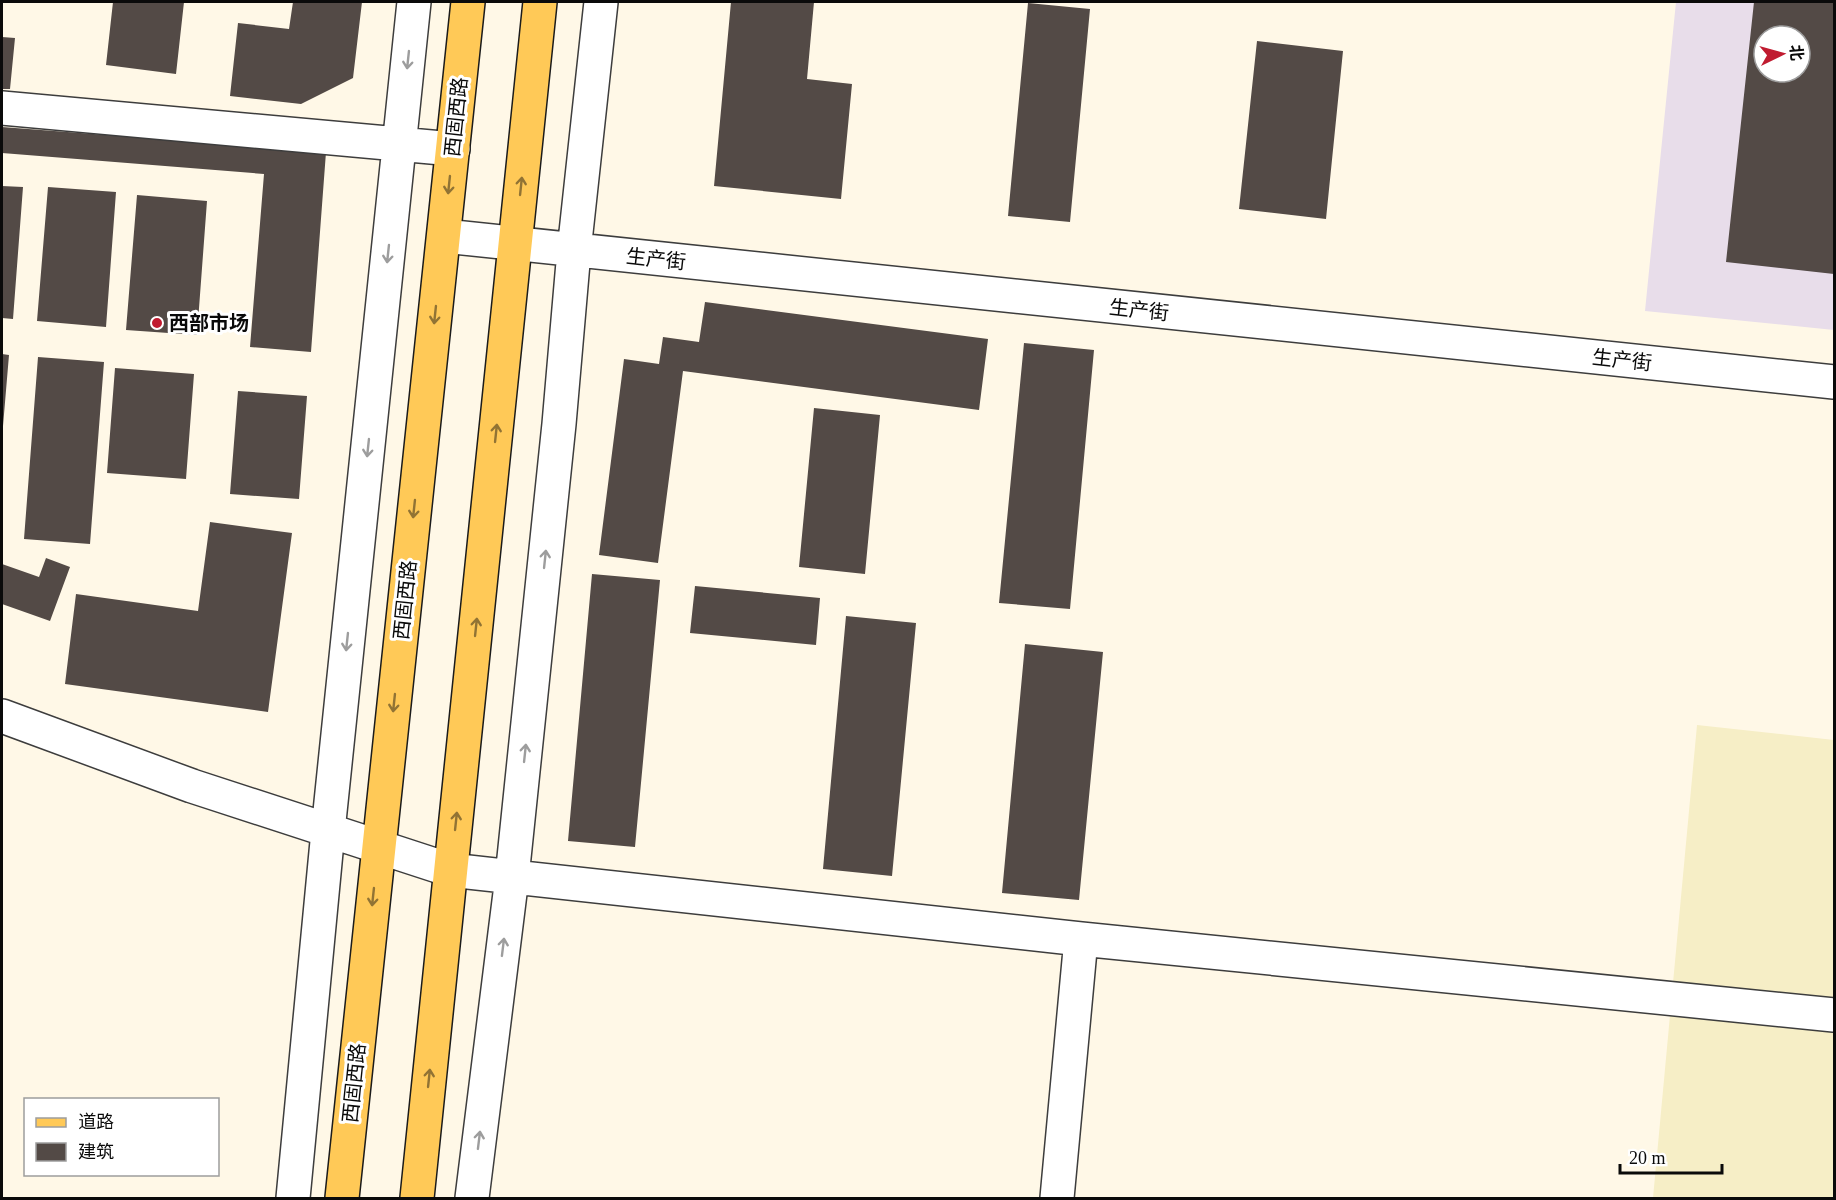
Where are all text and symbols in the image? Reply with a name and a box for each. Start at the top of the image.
north arrow [1752,24,1812,84]
text: 北 [1787,44,1806,61]
one-way arrow [402,49,413,69]
street label: 西固西路 [441,76,471,158]
one-way arrow [443,175,454,194]
one-way arrow [516,177,527,196]
one-way arrow [382,243,393,263]
street label: 生产街 [625,245,687,273]
street label: 生产街 [1108,296,1170,324]
one-way arrow [429,304,440,324]
place label: 西部市场 [169,312,249,334]
marker: 西部市场 [150,316,164,330]
street label: 生产街 [1591,346,1653,374]
one-way arrow [491,424,502,444]
one-way arrow [362,437,373,457]
one-way arrow [409,498,420,518]
one-way arrow [540,550,551,570]
street label: 西固西路 [390,559,420,641]
one-way arrow [471,618,482,637]
one-way arrow [342,631,353,651]
one-way arrow [388,692,399,712]
one-way arrow [520,744,531,764]
one-way arrow [450,812,461,831]
one-way arrow [367,886,378,906]
one-way arrow [498,937,509,957]
street label: 西固西路 [339,1042,369,1124]
one-way arrow [424,1068,435,1088]
legend [24,1098,219,1176]
text: 道路 [78,1112,114,1132]
one-way arrow [474,1131,485,1151]
scale bar [1620,1137,1722,1175]
text: 建筑 [78,1142,114,1162]
text: 20 m [1629,1148,1666,1168]

